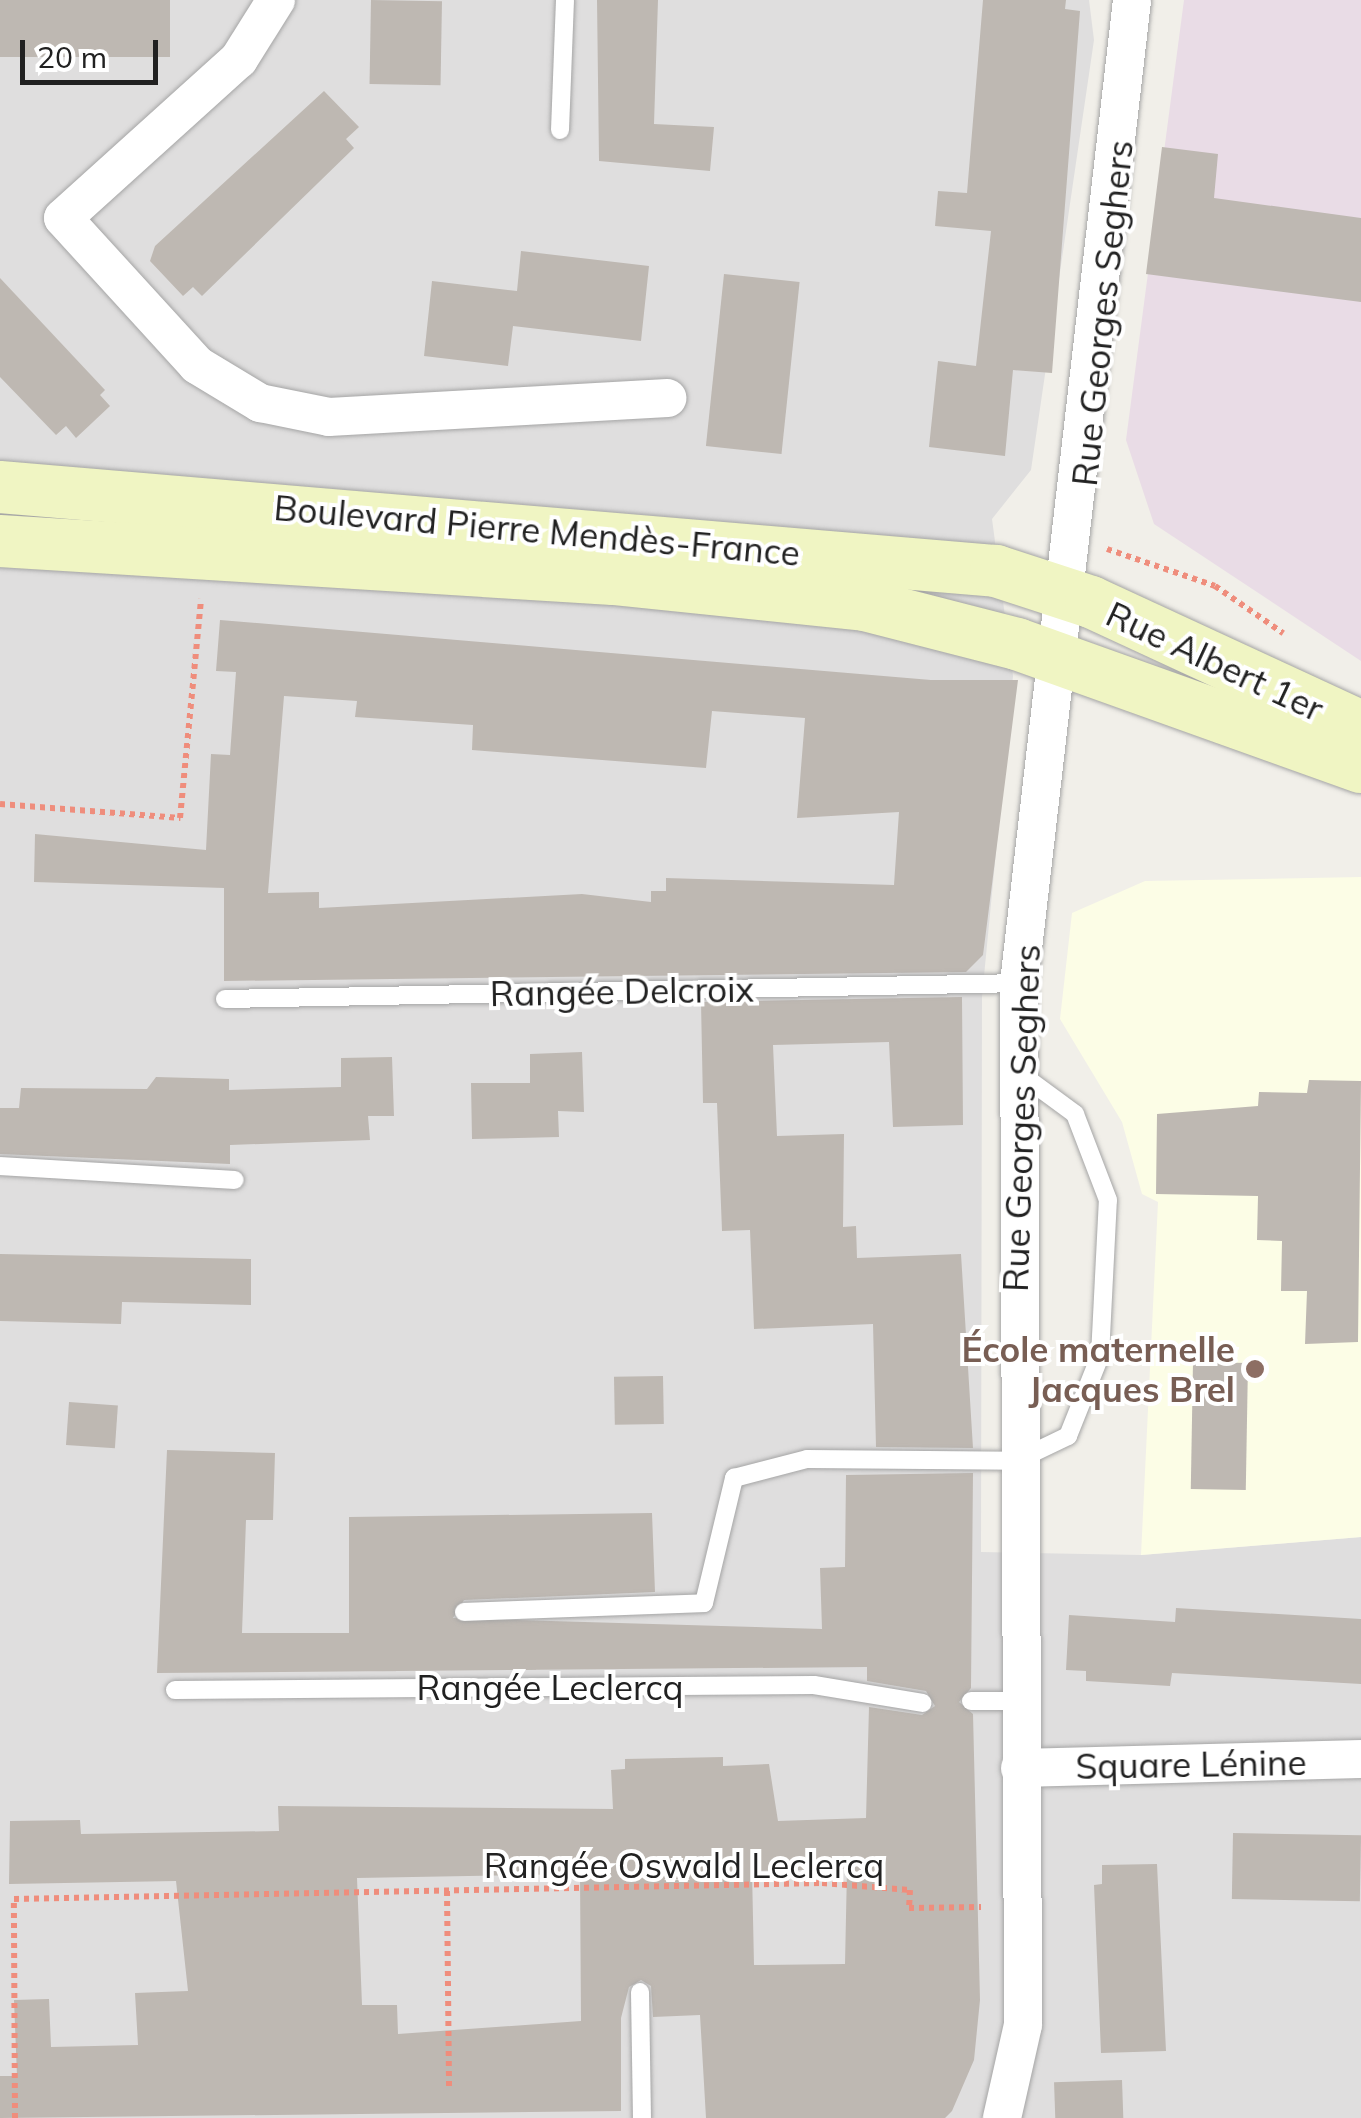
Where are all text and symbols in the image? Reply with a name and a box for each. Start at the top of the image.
scale bar [25,20,162,82]
text: 20 m [37,38,107,76]
street label: Rue Georges Seghers [1063,138,1141,488]
street label: Boulevard Pierre Mendès-France [272,486,802,574]
street label: Rue Albert 1er [1100,592,1330,730]
street label: Rue Georges Seghers [994,944,1048,1292]
street label: Rangée Delcroix [489,968,755,1014]
place label: École maternelle Jacques Brel [961,1328,1235,1410]
marker: École maternelle Jacques Brel [1244,1358,1266,1380]
street label: Rangée Leclercq [416,1666,684,1708]
street label: Square Lénine [1075,1741,1307,1787]
street label: Rangée Oswald Leclercq [484,1844,884,1886]

